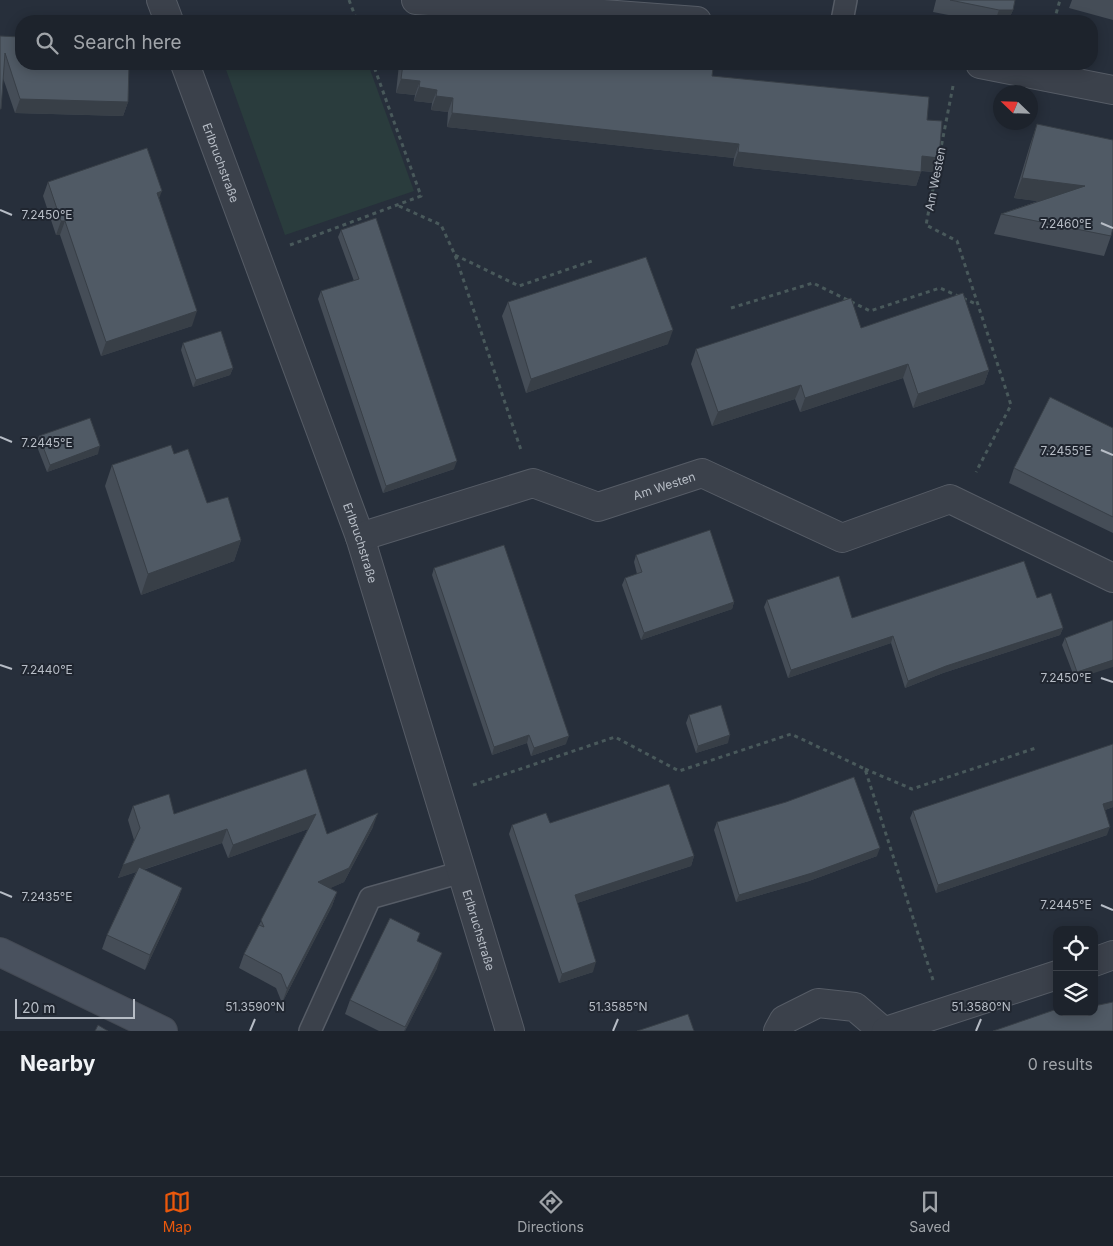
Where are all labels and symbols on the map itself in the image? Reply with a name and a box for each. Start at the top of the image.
north arrow [993,85,1038,130]
street label: Erlbruchstraße [200,121,243,204]
street label: Am Westen [921,146,949,212]
text: 7.2450°E [21,207,73,222]
text: 7.2460°E [1040,216,1092,231]
text: 7.2445°E [21,435,73,450]
text: 7.2455°E [1041,443,1091,458]
street label: Am Westen [631,468,697,503]
street label: Erlbruchstraße [340,500,381,585]
text: 7.2440°E [21,662,73,677]
text: 7.2450°E [1040,670,1092,685]
street label: Erlbruchstraße [460,888,499,972]
text: 7.2435°E [21,889,73,904]
text: 7.2445°E [1040,897,1092,912]
scale bar [15,996,135,1019]
text: 51.3590°N [225,999,285,1014]
text: 51.3585°N [588,999,648,1014]
text: 51.3580°N [951,999,1011,1014]

